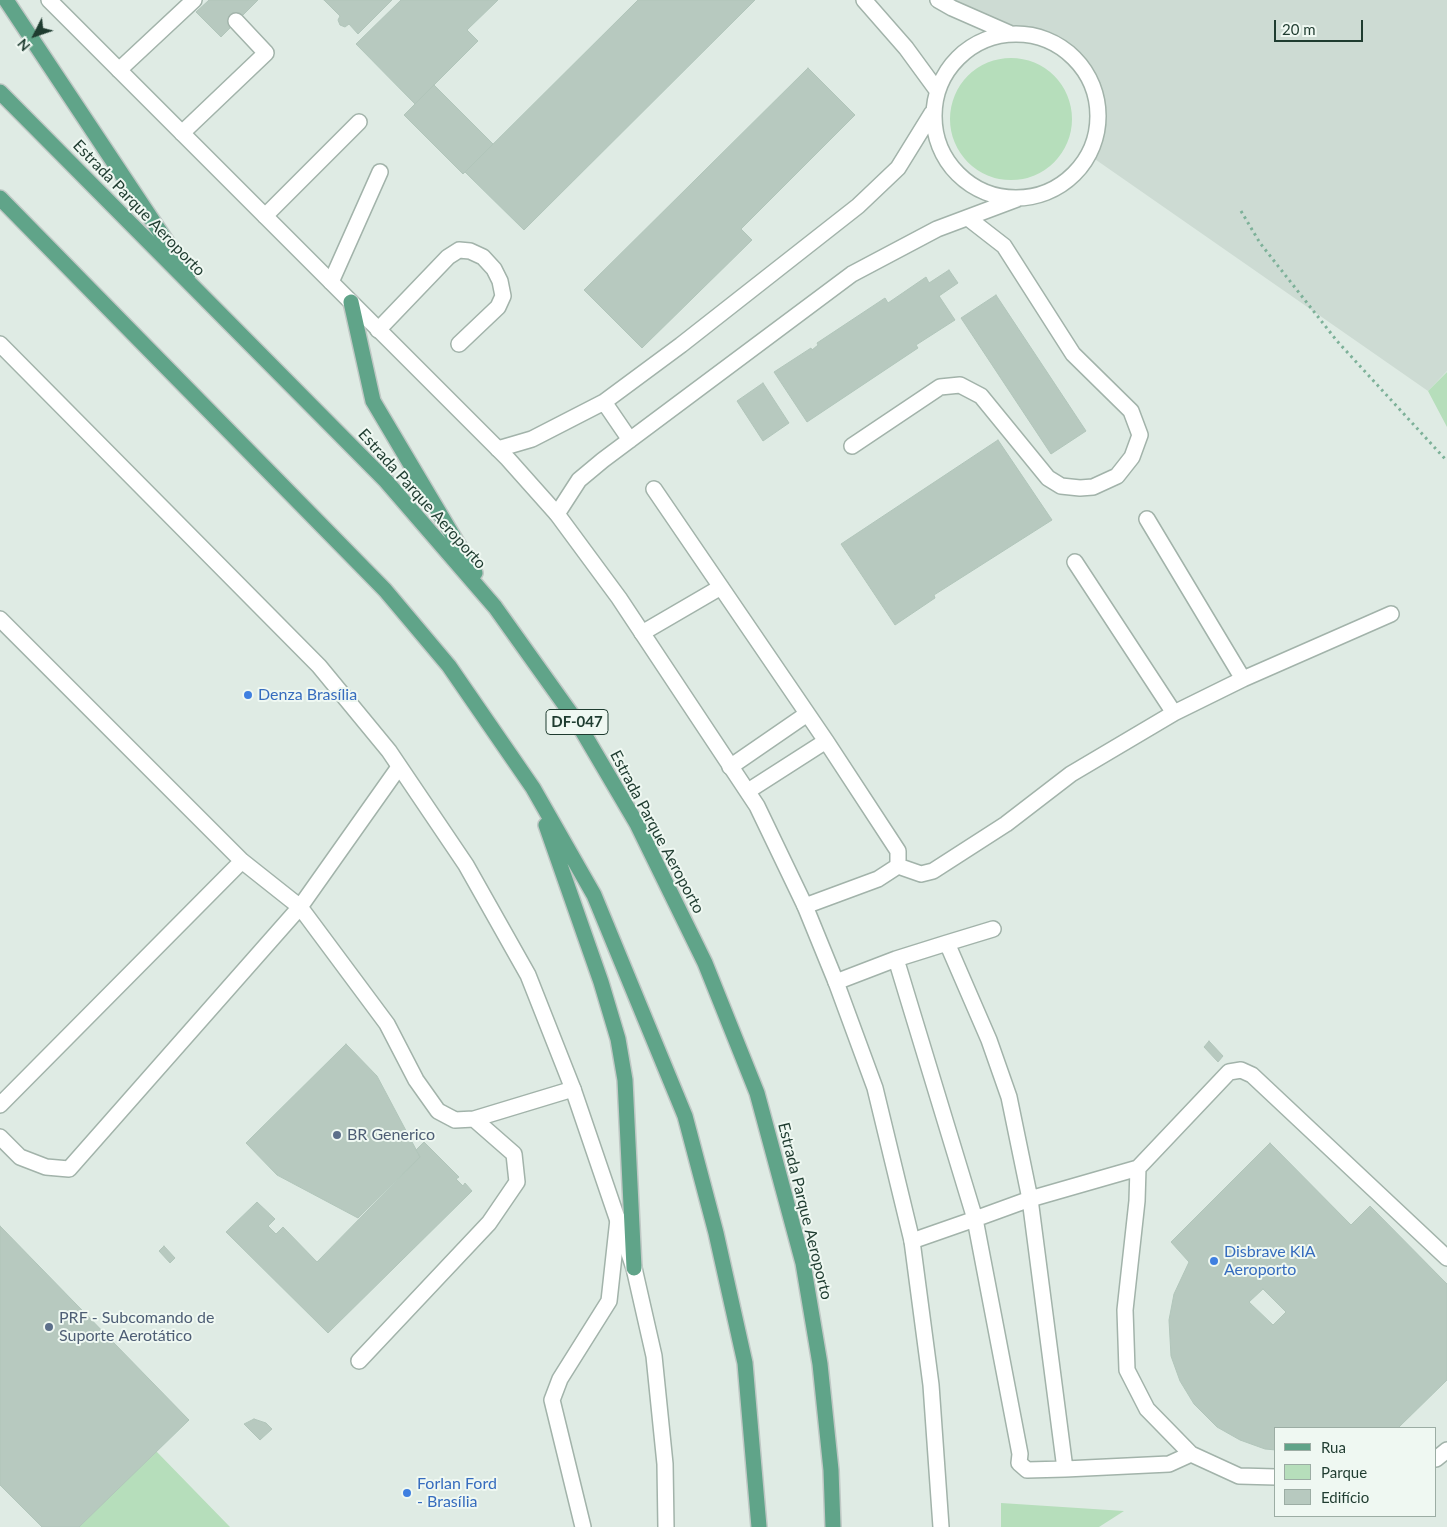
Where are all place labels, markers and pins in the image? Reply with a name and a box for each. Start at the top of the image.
place label: Denza Brasília [258,685,357,705]
marker: Denza Brasília [242,689,254,701]
place label: BR Generico [347,1125,435,1145]
marker: BR Generico [331,1129,343,1141]
place label: Disbrave KIA Aeroporto [1224,1242,1316,1280]
marker: Disbrave KIA Aeroporto [1208,1255,1220,1267]
place label: PRF - Subcomando de Suporte Aerotático [59,1308,214,1346]
marker: PRF - Subcomando de Suporte Aerotático [43,1321,55,1333]
place label: Forlan Ford - Brasília [417,1474,497,1512]
marker: Forlan Ford - Brasília [401,1487,413,1499]

